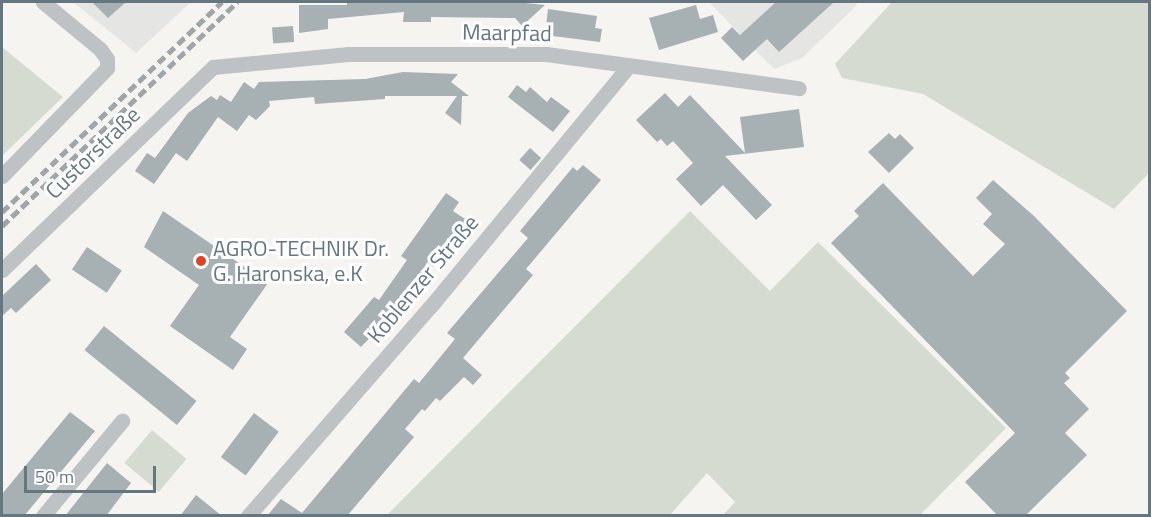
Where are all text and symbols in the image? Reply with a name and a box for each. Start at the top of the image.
street label: Maarpfad [462,19,552,47]
street label: Custorstraße [40,102,146,204]
street label: Koblenzer Straße [362,210,484,348]
place label: AGRO-TECHNIK Dr. G. Haronska, e.K [213,235,389,286]
marker: AGRO-TECHNIK Dr. G. Haronska, e.K [194,254,208,268]
scale bar [27,454,159,492]
text: 50 m [35,463,74,490]

